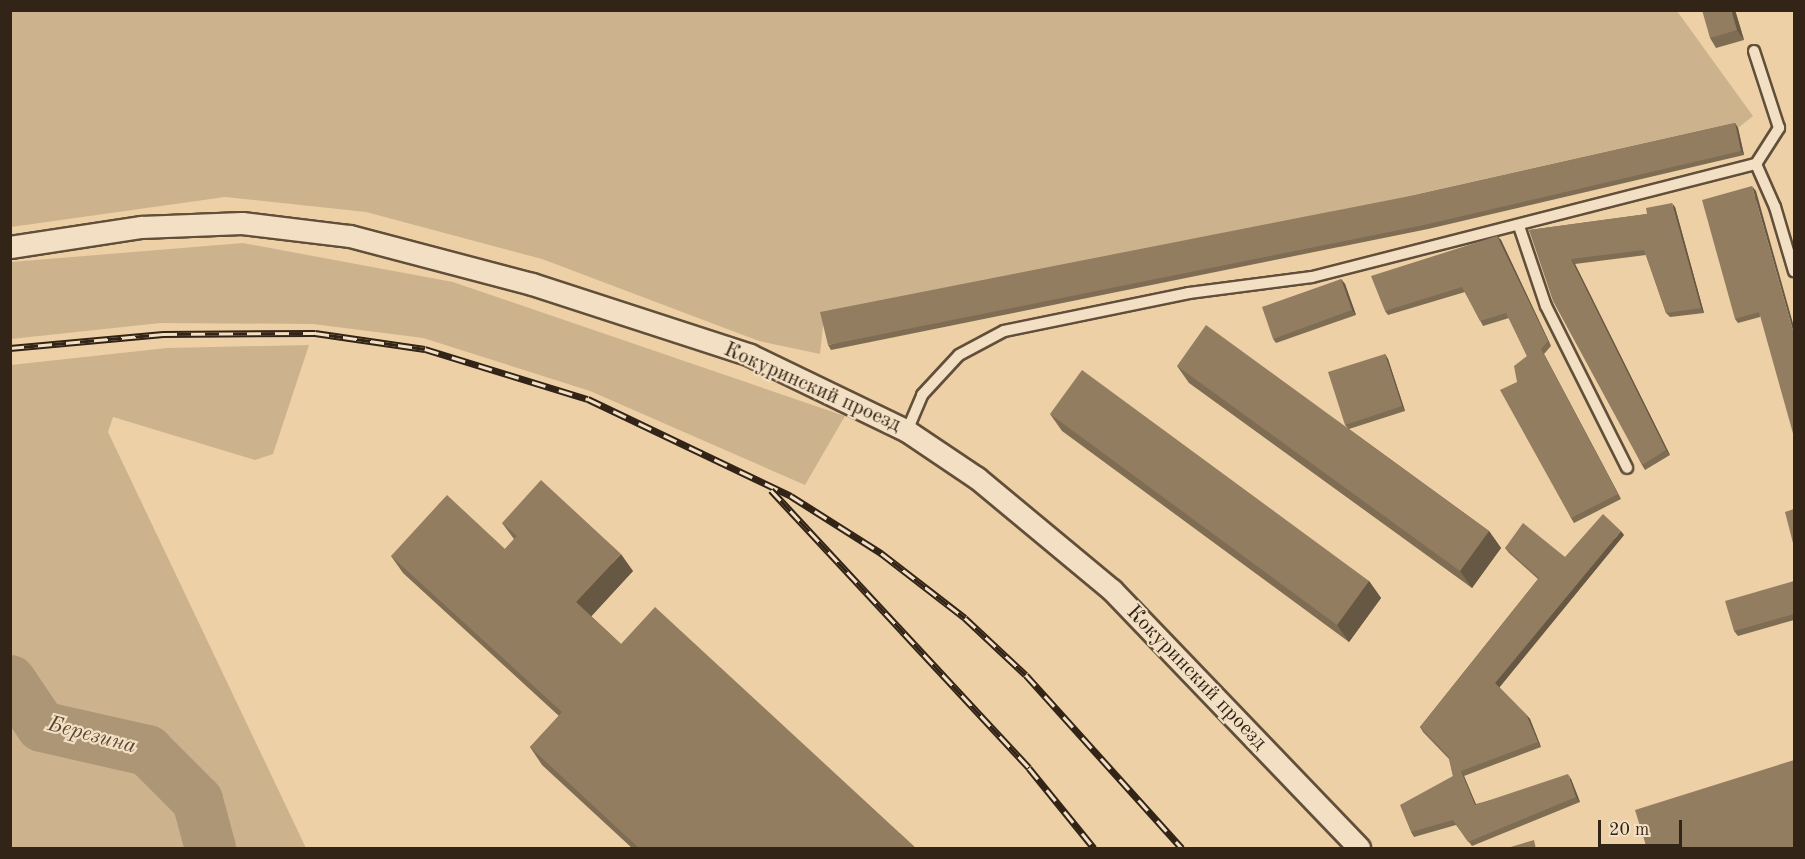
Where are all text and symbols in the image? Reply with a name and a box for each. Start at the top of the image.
street label: Кокуринский проезд [720,338,904,438]
street label: Кокуринский проезд [1121,601,1271,755]
water label: Березина [45,712,139,760]
scale bar [1601,808,1685,846]
text: 20 m [1609,821,1649,839]

